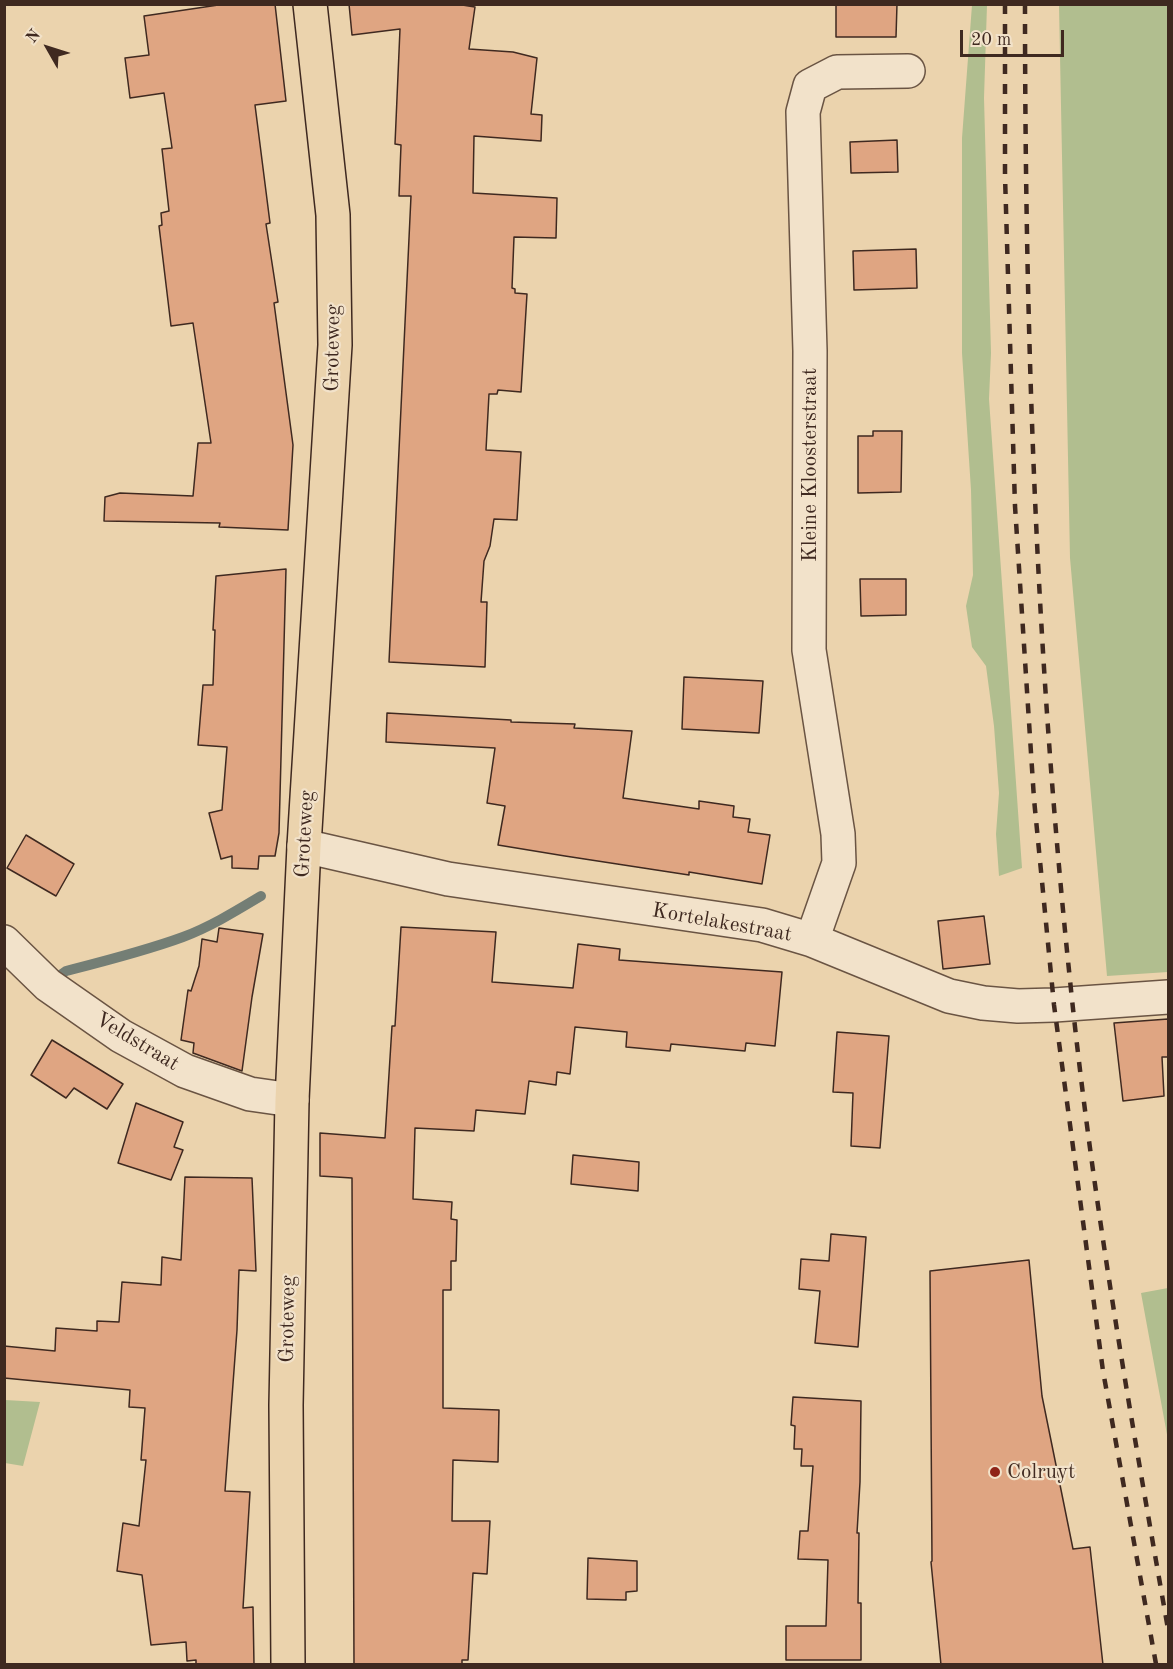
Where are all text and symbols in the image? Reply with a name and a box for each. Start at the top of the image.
north arrow [18,18,78,78]
scale bar [963,18,1066,56]
text: N [24,27,44,46]
text: 20 m [971,31,1011,49]
street label: Groteweg [320,304,346,392]
street label: Kleine Kloosterstraat [797,368,823,562]
street label: Groteweg [290,790,320,878]
street label: Kortelakestraat [650,898,794,948]
street label: Veldstraat [90,1007,184,1077]
street label: Groteweg [275,1275,301,1363]
place label: Colruyt [1007,1459,1075,1485]
marker: Colruyt [988,1465,1002,1479]

